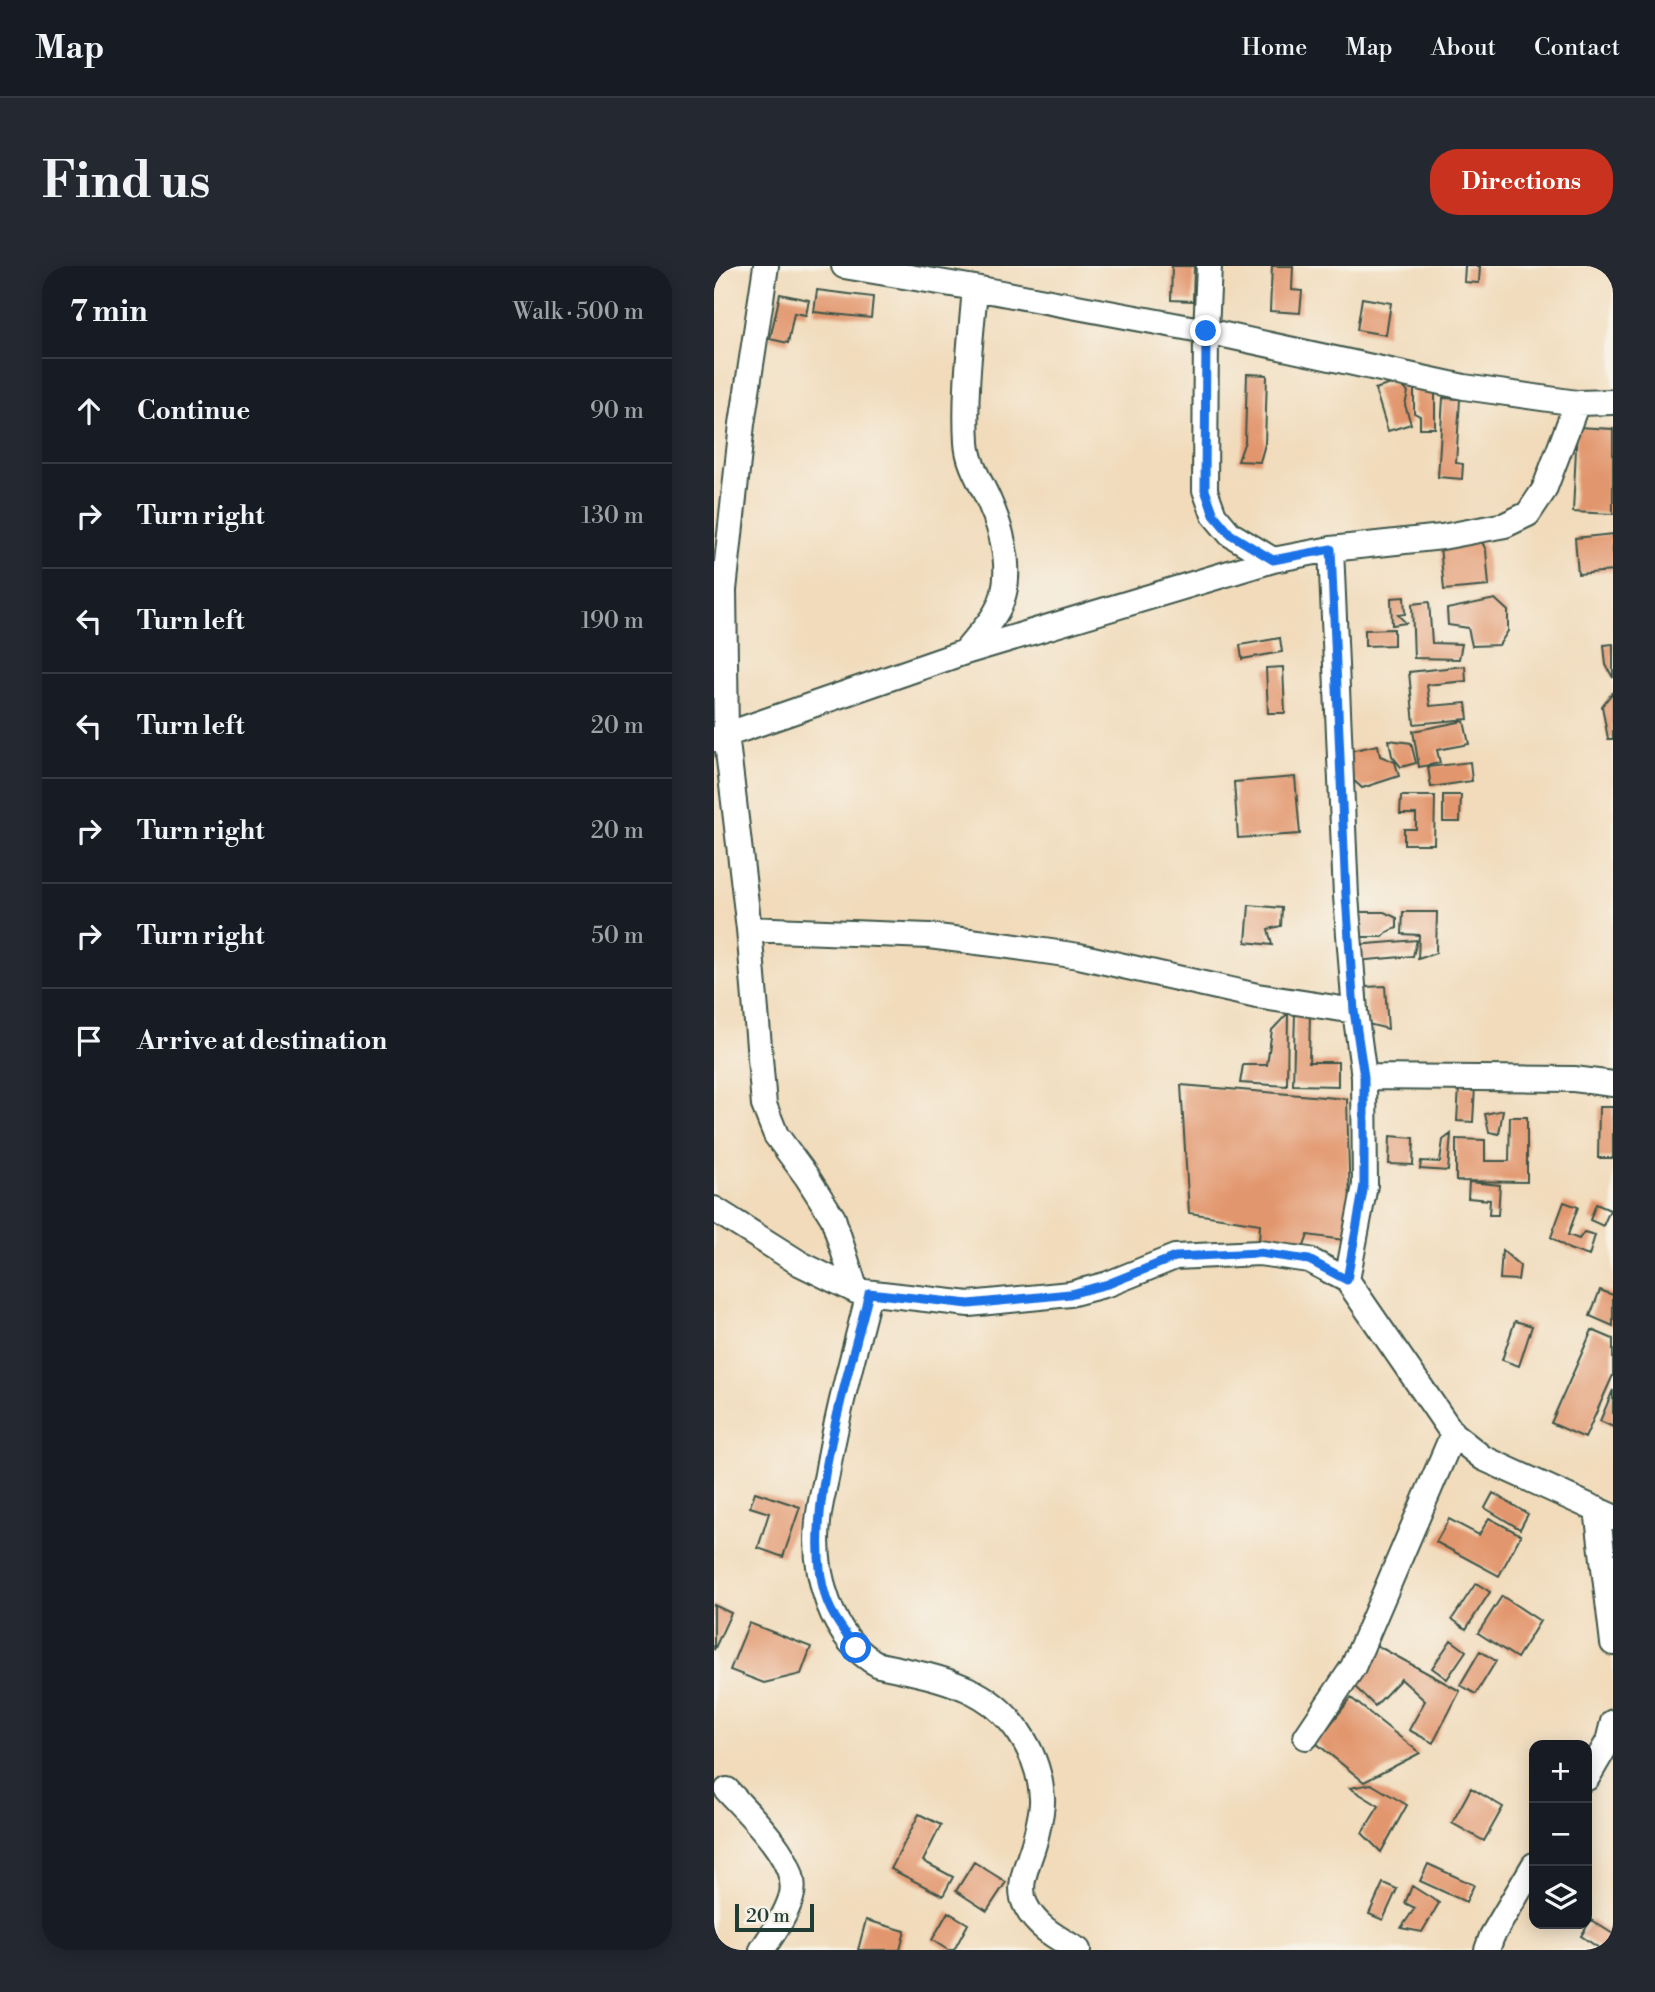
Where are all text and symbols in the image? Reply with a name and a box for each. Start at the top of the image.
text: Map [35,28,104,69]
text: Home [1242,33,1307,63]
text: Map [1345,33,1393,63]
text: About [1431,33,1496,63]
text: Contact [1534,33,1620,63]
button: Directions [1430,149,1613,215]
text: Find us [42,152,211,213]
text: 7 min [70,293,148,331]
text: Walk · 500 m [513,298,644,326]
route end [1190,315,1221,346]
icon: ahead [70,392,108,430]
text: Continue [137,395,250,427]
text: 90 m [590,397,644,425]
icon: right [70,497,108,535]
text: Turn right [137,500,265,532]
text: 130 m [581,502,644,530]
icon: left [70,602,108,640]
text: Turn left [137,605,245,637]
text: 190 m [581,607,644,635]
icon: left [70,707,108,745]
text: Turn left [137,710,245,742]
text: 20 m [591,712,644,740]
icon: right [70,812,108,850]
text: Turn right [137,815,265,847]
text: 20 m [591,817,644,845]
icon: right [70,917,108,955]
text: Turn right [137,920,265,952]
text: 50 m [591,922,644,950]
icon: arrive [70,1022,108,1060]
text: Arrive at destination [137,1025,387,1057]
route start [840,1632,871,1663]
map controls [1529,1740,1592,1929]
button: + [1529,1740,1592,1803]
button: − [1529,1803,1592,1866]
button: layers [1529,1866,1592,1929]
scale bar [735,1901,814,1933]
text: 20 m [746,1904,790,1928]

